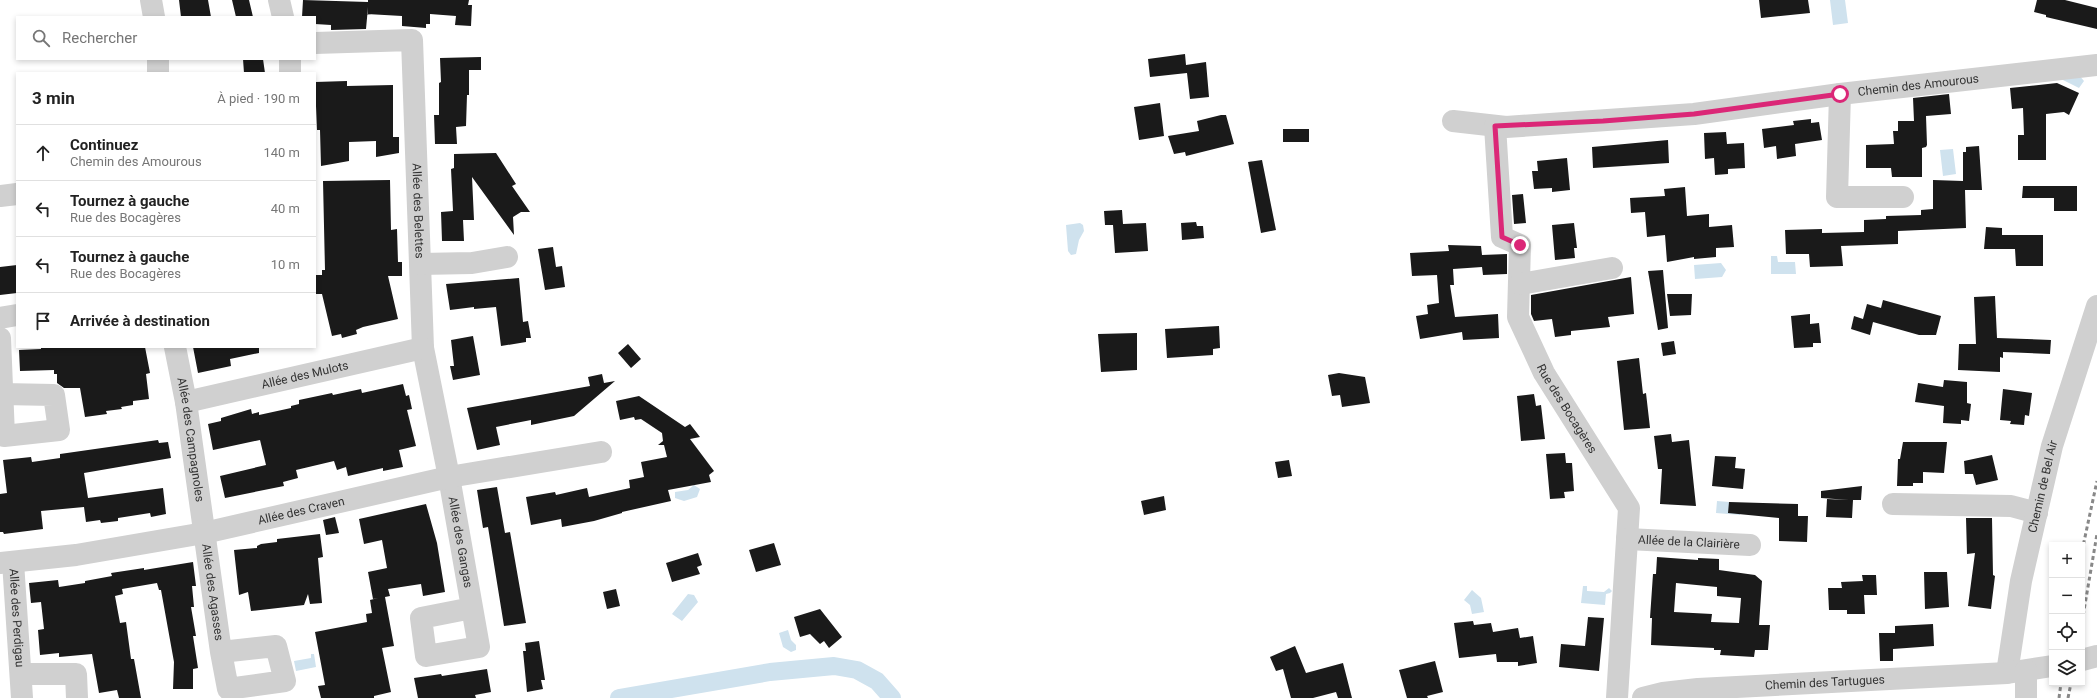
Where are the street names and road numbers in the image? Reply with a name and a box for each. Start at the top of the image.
street label: Chemin des Amourous [1857,71,1980,99]
street label: Allée des Belettes [409,163,427,259]
street label: Allée des Mulots [260,358,350,392]
street label: Rue des Bocagères [1534,362,1600,456]
street label: Allée des Campagnoles [174,376,207,503]
street label: Chemin de Bel Air [2025,438,2060,534]
street label: Allée des Craven [256,494,346,527]
street label: Allée des Gangas [446,495,475,589]
street label: Allée de la Clairière [1638,533,1740,551]
street label: Allée des Agasses [199,543,226,641]
street label: Allée des Perdigau [6,568,27,668]
street label: Chemin des Tartugues [1765,672,1885,693]

